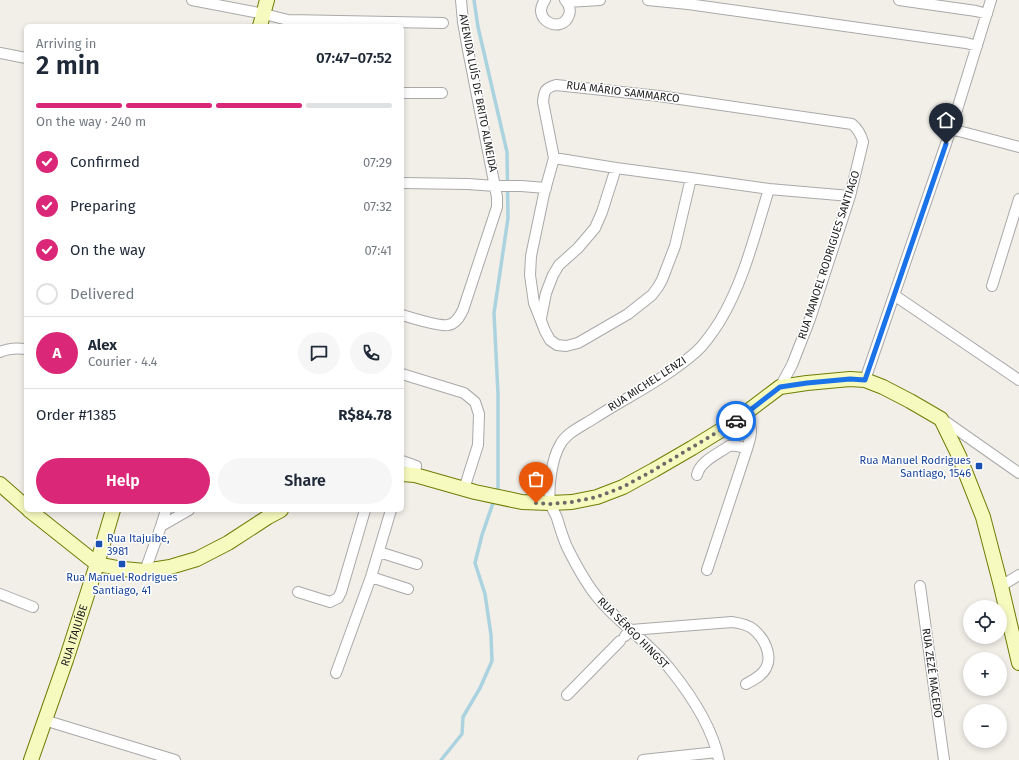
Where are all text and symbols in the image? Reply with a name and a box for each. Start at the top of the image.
street label: AVENIDA LUÍS DE BRITO ALMEIDA [456,13,501,174]
text: Arriving in [36,36,96,51]
text: 07:47–07:52 [316,49,392,67]
text: 2 min [36,50,100,81]
street label: RUA MÁRIO SAMMARCO [566,78,681,105]
pin [929,103,963,144]
icon: home [935,109,957,131]
text: On the way · 240 m [36,114,146,129]
icon: check [36,151,58,173]
text: Confirmed [70,153,140,171]
text: 07:29 [363,155,392,170]
street label: RUA MANOEL RODRIGUES SANTIAGO [796,169,862,341]
icon: check [36,195,58,217]
text: Preparing [70,197,135,215]
text: 07:32 [363,199,392,214]
icon: check [36,239,58,261]
text: On the way [70,241,145,259]
text: 07:41 [364,243,392,258]
text: Delivered [70,285,134,303]
button: chat [298,332,340,374]
button: phone [350,332,392,374]
text: Alex [88,336,117,354]
text: A [53,344,61,362]
text: Courier · 4.4 [88,354,158,369]
street label: RUA MICHEL LENZI [605,354,689,414]
courier [716,401,756,441]
text: Order #1385 [36,406,116,424]
text: R$84.78 [338,406,392,424]
icon: car [725,410,747,432]
place label: Rua Manuel Rodrigues Santiago, 1546 [860,454,971,480]
button: Help [36,458,210,504]
button: Share [218,458,392,504]
marker: Rua Manuel Rodrigues Santiago, 1546 [974,461,984,471]
pin [519,462,553,503]
icon: bag [525,468,547,490]
place label: Rua Itajuibe, 3981 [107,532,170,558]
marker: Rua Itajuibe, 3981 [94,539,104,549]
marker: Rua Manuel Rodrigues Santiago, 41 [117,559,127,569]
place label: Rua Manuel Rodrigues Santiago, 41 [66,571,178,597]
street label: RUA SÉRGO HINGST [595,594,672,672]
map controls [963,600,1007,748]
button: locate [963,600,1007,644]
street label: RUA ITAJUÍBE [58,603,90,668]
street label: RUA ZEZÉ MACEDO [919,627,946,719]
button: + [963,652,1007,696]
button: − [963,704,1007,748]

